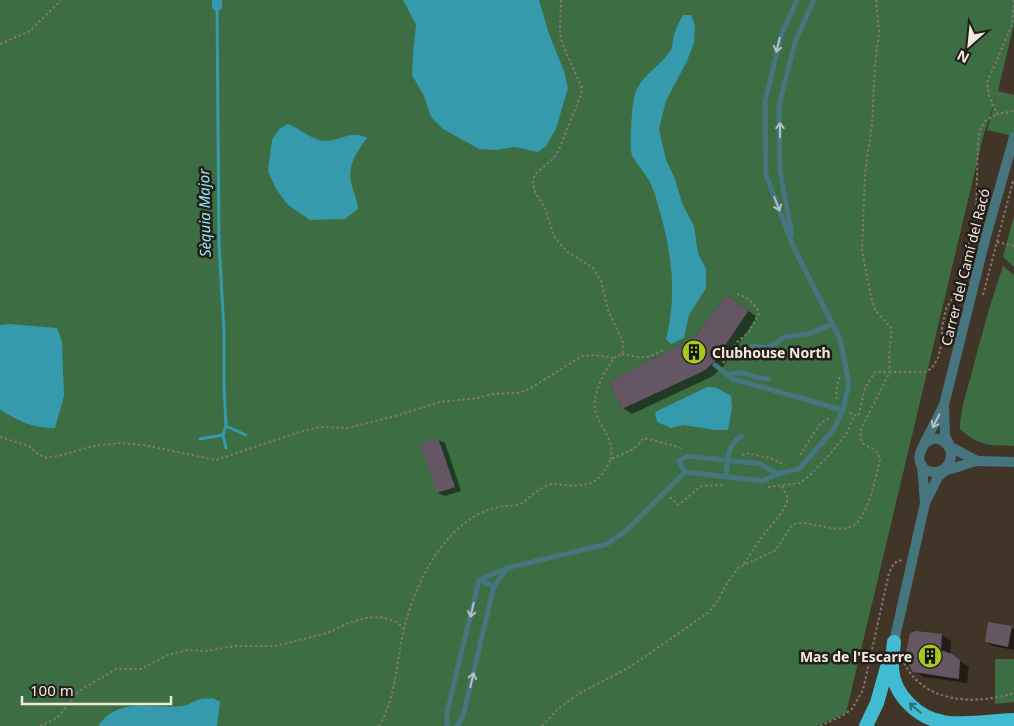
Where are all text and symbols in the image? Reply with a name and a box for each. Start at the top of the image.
north arrow [944,20,994,70]
one-way arrow [773,37,782,53]
text: N [953,46,972,68]
one-way arrow [775,123,785,139]
water label: Sèquia Major [193,168,215,257]
street label: Carrer del Camí del Racó [936,186,994,348]
one-way arrow [773,196,782,211]
building icon: Clubhouse North [681,339,707,365]
place label: Clubhouse North [712,343,831,362]
one-way arrow [931,413,940,428]
one-way arrow [467,602,476,618]
building icon: Mas de l'Escarre [917,643,943,669]
place label: Mas de l'Escarre [800,647,912,666]
one-way arrow [468,672,477,688]
scale bar [22,674,171,706]
text: 100 m [30,680,74,700]
one-way arrow [909,703,922,714]

